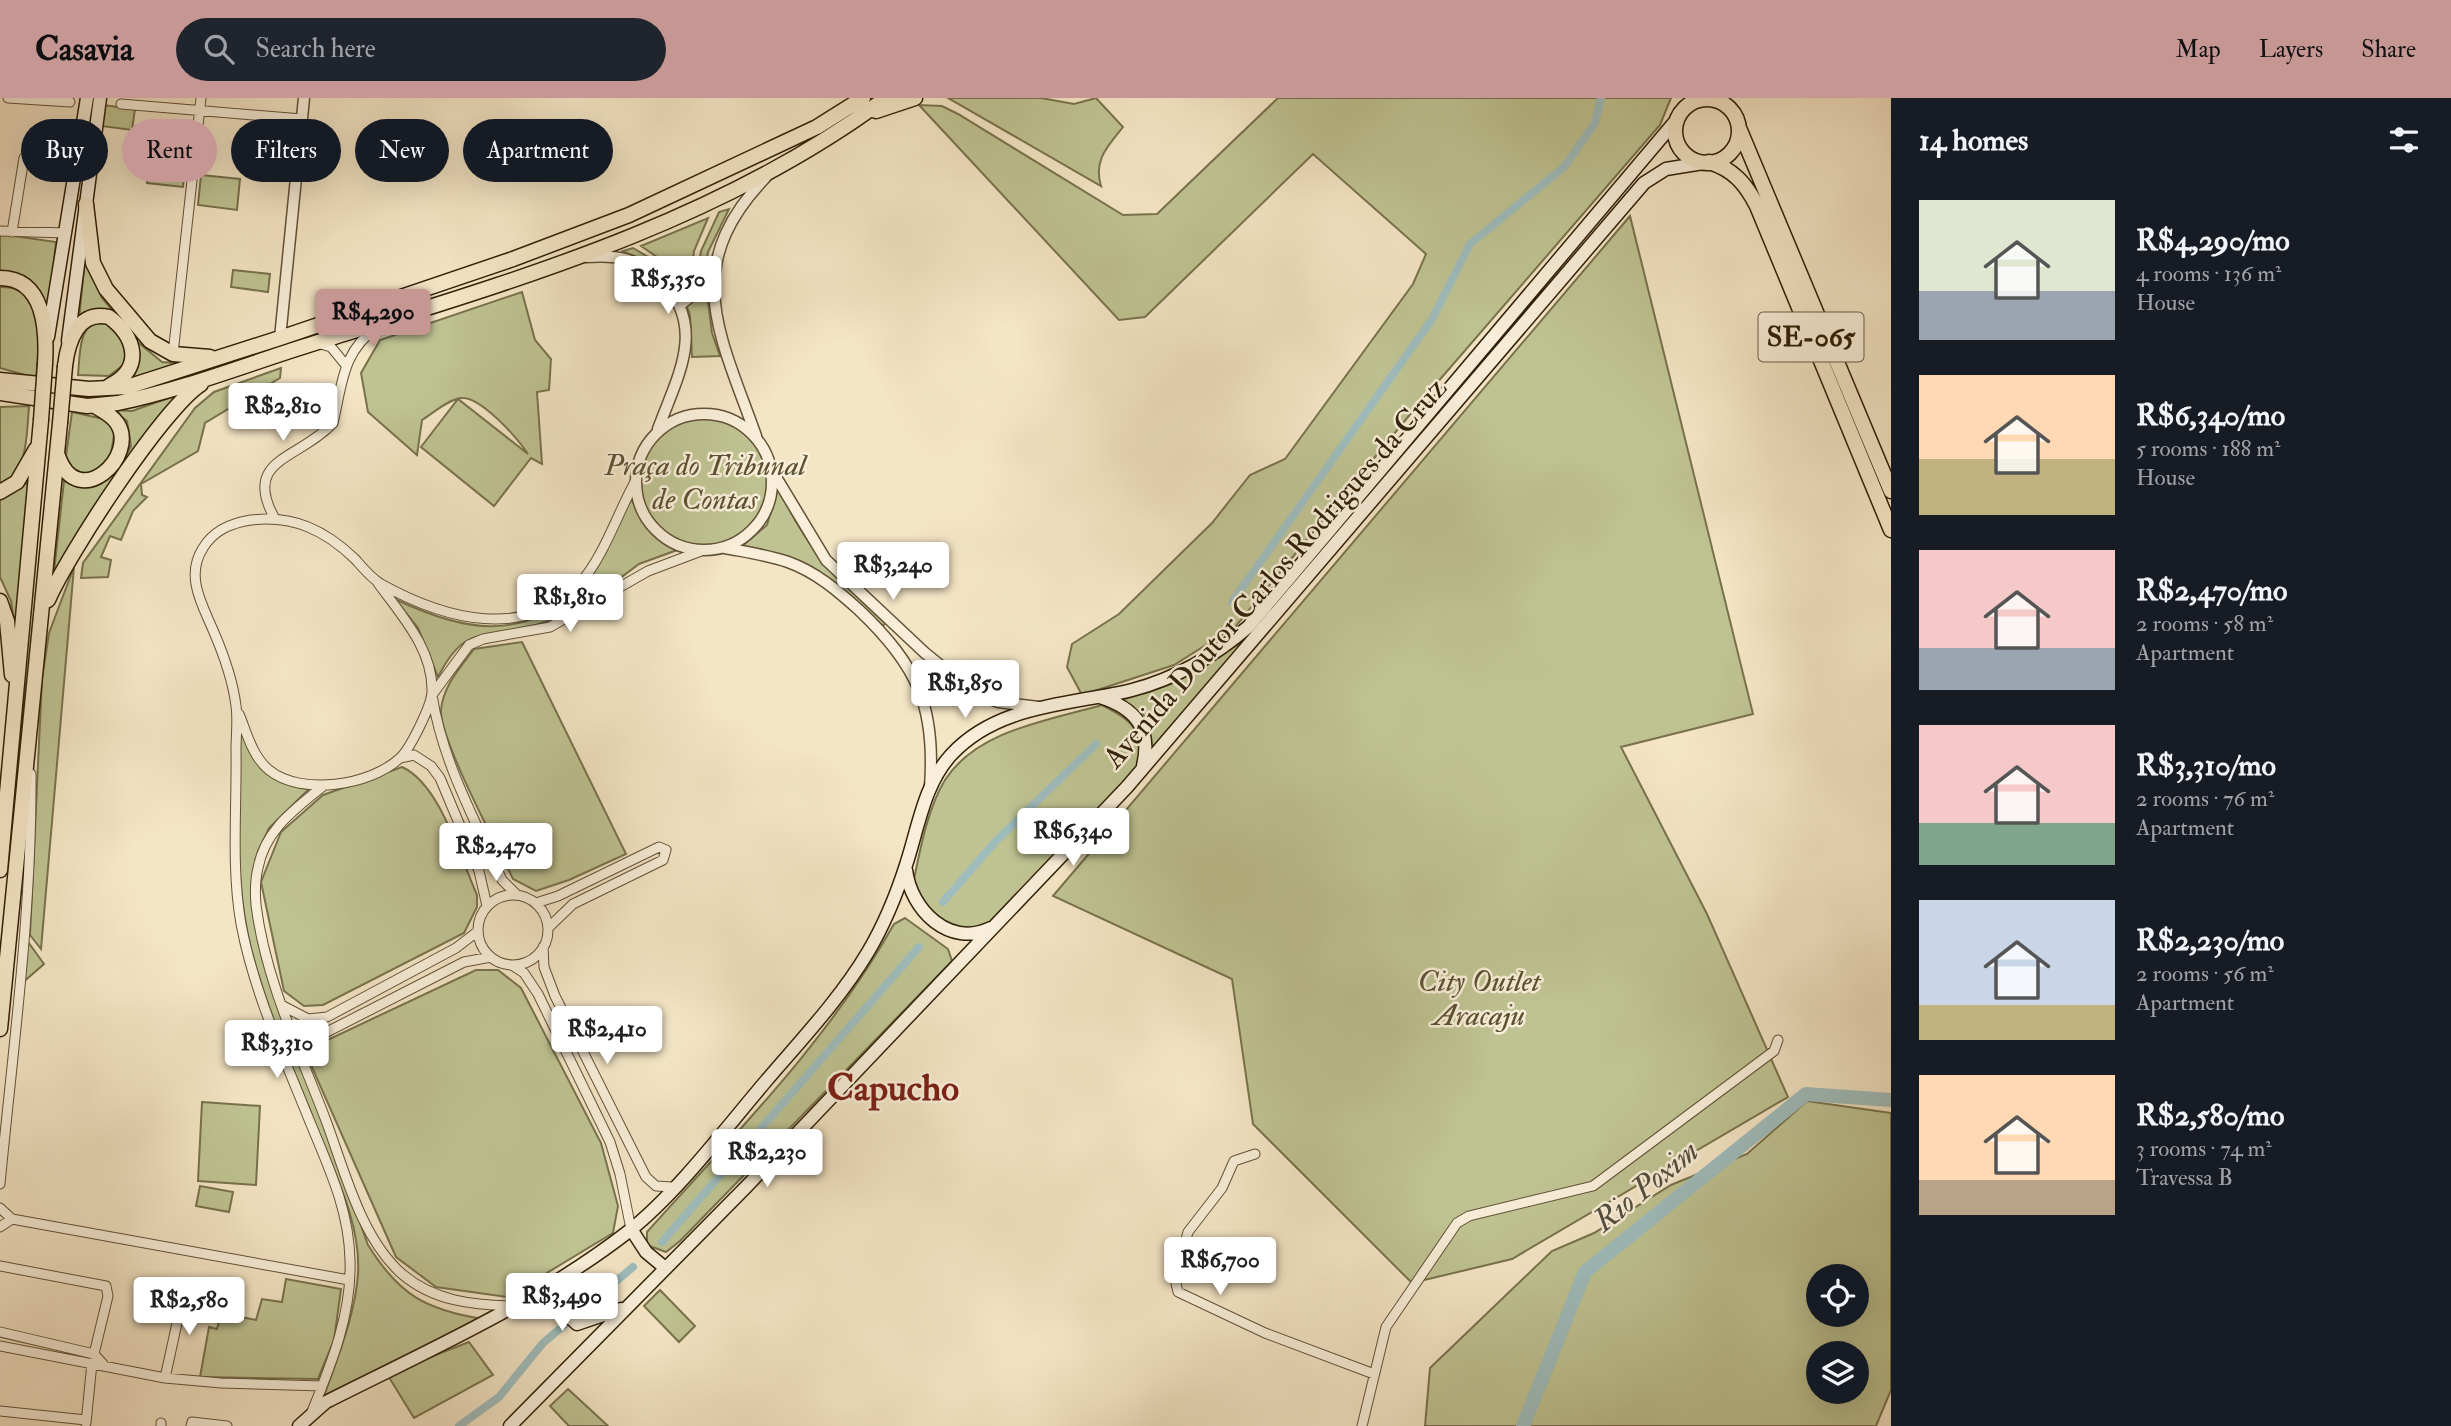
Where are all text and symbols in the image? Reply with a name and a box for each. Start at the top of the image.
search box [176,18,666,81]
text: Casavia [35,29,134,70]
icon: search [200,30,238,68]
text: Search here [256,33,376,65]
text: Map [2176,34,2221,65]
text: Layers [2259,34,2323,65]
text: Share [2361,34,2416,65]
chip: Buy [21,119,108,182]
chip: Rent [122,119,217,182]
chip: Filters [231,119,341,182]
chip: New [355,119,449,182]
chip: Apartment [463,119,613,182]
icon: filters [2385,121,2423,159]
text: 14 homes [1919,122,2028,159]
text: R$4,290/mo [2136,222,2290,259]
icon: home [1975,228,2059,312]
pin: R$5,350 [603,256,733,316]
text: 4 rooms · 136 m² [2136,259,2282,288]
text: R$5,350 [630,264,706,293]
text: House [2136,288,2195,317]
pin: R$4,290 [308,289,438,349]
text: R$4,290 [331,297,415,326]
road number: SE-065 [1758,313,1864,362]
street label: Avenida Doutor Carlos Rodrigues da Cruz [1095,370,1455,777]
pin: R$2,810 [218,384,348,443]
text: R$2,810 [244,391,322,420]
text: R$6,340/mo [2136,397,2285,434]
icon: home [1975,403,2059,487]
text: 5 rooms · 188 m² [2136,434,2280,463]
park label: Praça do Tribunal de Contas [603,447,809,518]
text: House [2136,463,2195,492]
pin: R$3,240 [828,542,958,602]
text: R$3,240 [853,550,933,579]
text: R$2,470/mo [2136,572,2287,609]
pin: R$1,810 [505,574,635,634]
icon: home [1975,578,2059,662]
text: R$1,810 [533,582,607,611]
text: 2 rooms · 58 m² [2136,609,2273,638]
text: Apartment [2136,638,2234,667]
pin: R$1,850 [900,660,1030,720]
text: R$1,850 [927,668,1003,697]
text: R$3,310/mo [2136,747,2276,784]
icon: home [1975,753,2059,837]
text: 2 rooms · 76 m² [2136,784,2274,813]
pin: R$6,340 [1008,808,1138,868]
text: Apartment [2136,813,2234,842]
text: R$6,340 [1033,816,1113,845]
pin: R$2,470 [431,824,561,883]
text: R$2,470 [455,831,537,860]
text: R$2,230/mo [2136,922,2284,959]
icon: home [1975,928,2059,1012]
text: 2 rooms · 56 m² [2136,959,2274,988]
park label: City Outlet Aracaju [1418,963,1542,1034]
text: Apartment [2136,988,2234,1017]
pin: R$2,410 [542,1006,672,1066]
text: R$2,410 [567,1014,647,1043]
pin: R$3,310 [212,1020,342,1080]
text: R$3,310 [241,1028,313,1057]
district label: Capucho [827,1065,959,1112]
text: R$2,580/mo [2136,1097,2284,1134]
icon: home [1975,1103,2059,1187]
pin: R$2,230 [702,1130,832,1189]
water label: Rio Poxim [1584,1131,1707,1241]
text: 3 rooms · 74 m² [2136,1134,2272,1163]
text: R$2,230 [728,1137,806,1166]
text: Travessa B [2136,1163,2233,1192]
pin: R$6,700 [1155,1238,1285,1297]
text: R$6,700 [1180,1245,1260,1274]
map controls [1806,1264,1869,1404]
button: locate [1806,1264,1869,1327]
pin: R$3,490 [497,1274,627,1333]
pin: R$2,580 [124,1278,254,1337]
text: R$3,490 [522,1281,602,1310]
text: R$2,580 [150,1285,228,1314]
button: layers [1806,1341,1869,1404]

